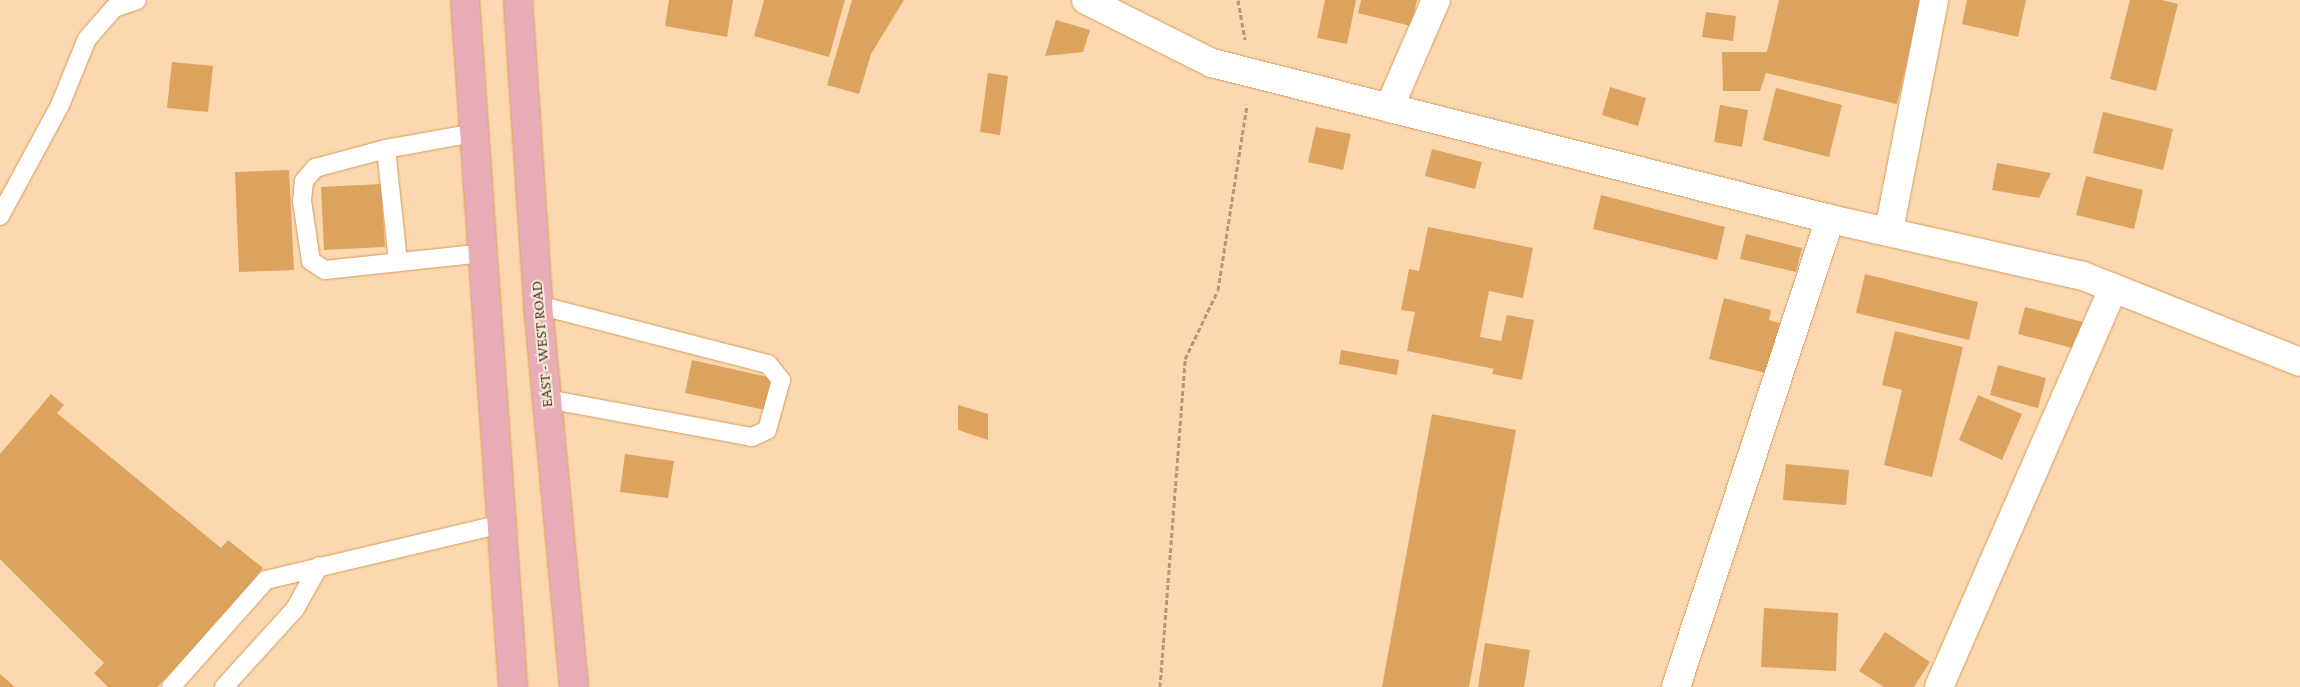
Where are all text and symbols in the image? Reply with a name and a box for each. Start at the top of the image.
street label: EAST - WEST ROAD [527,280,557,408]

